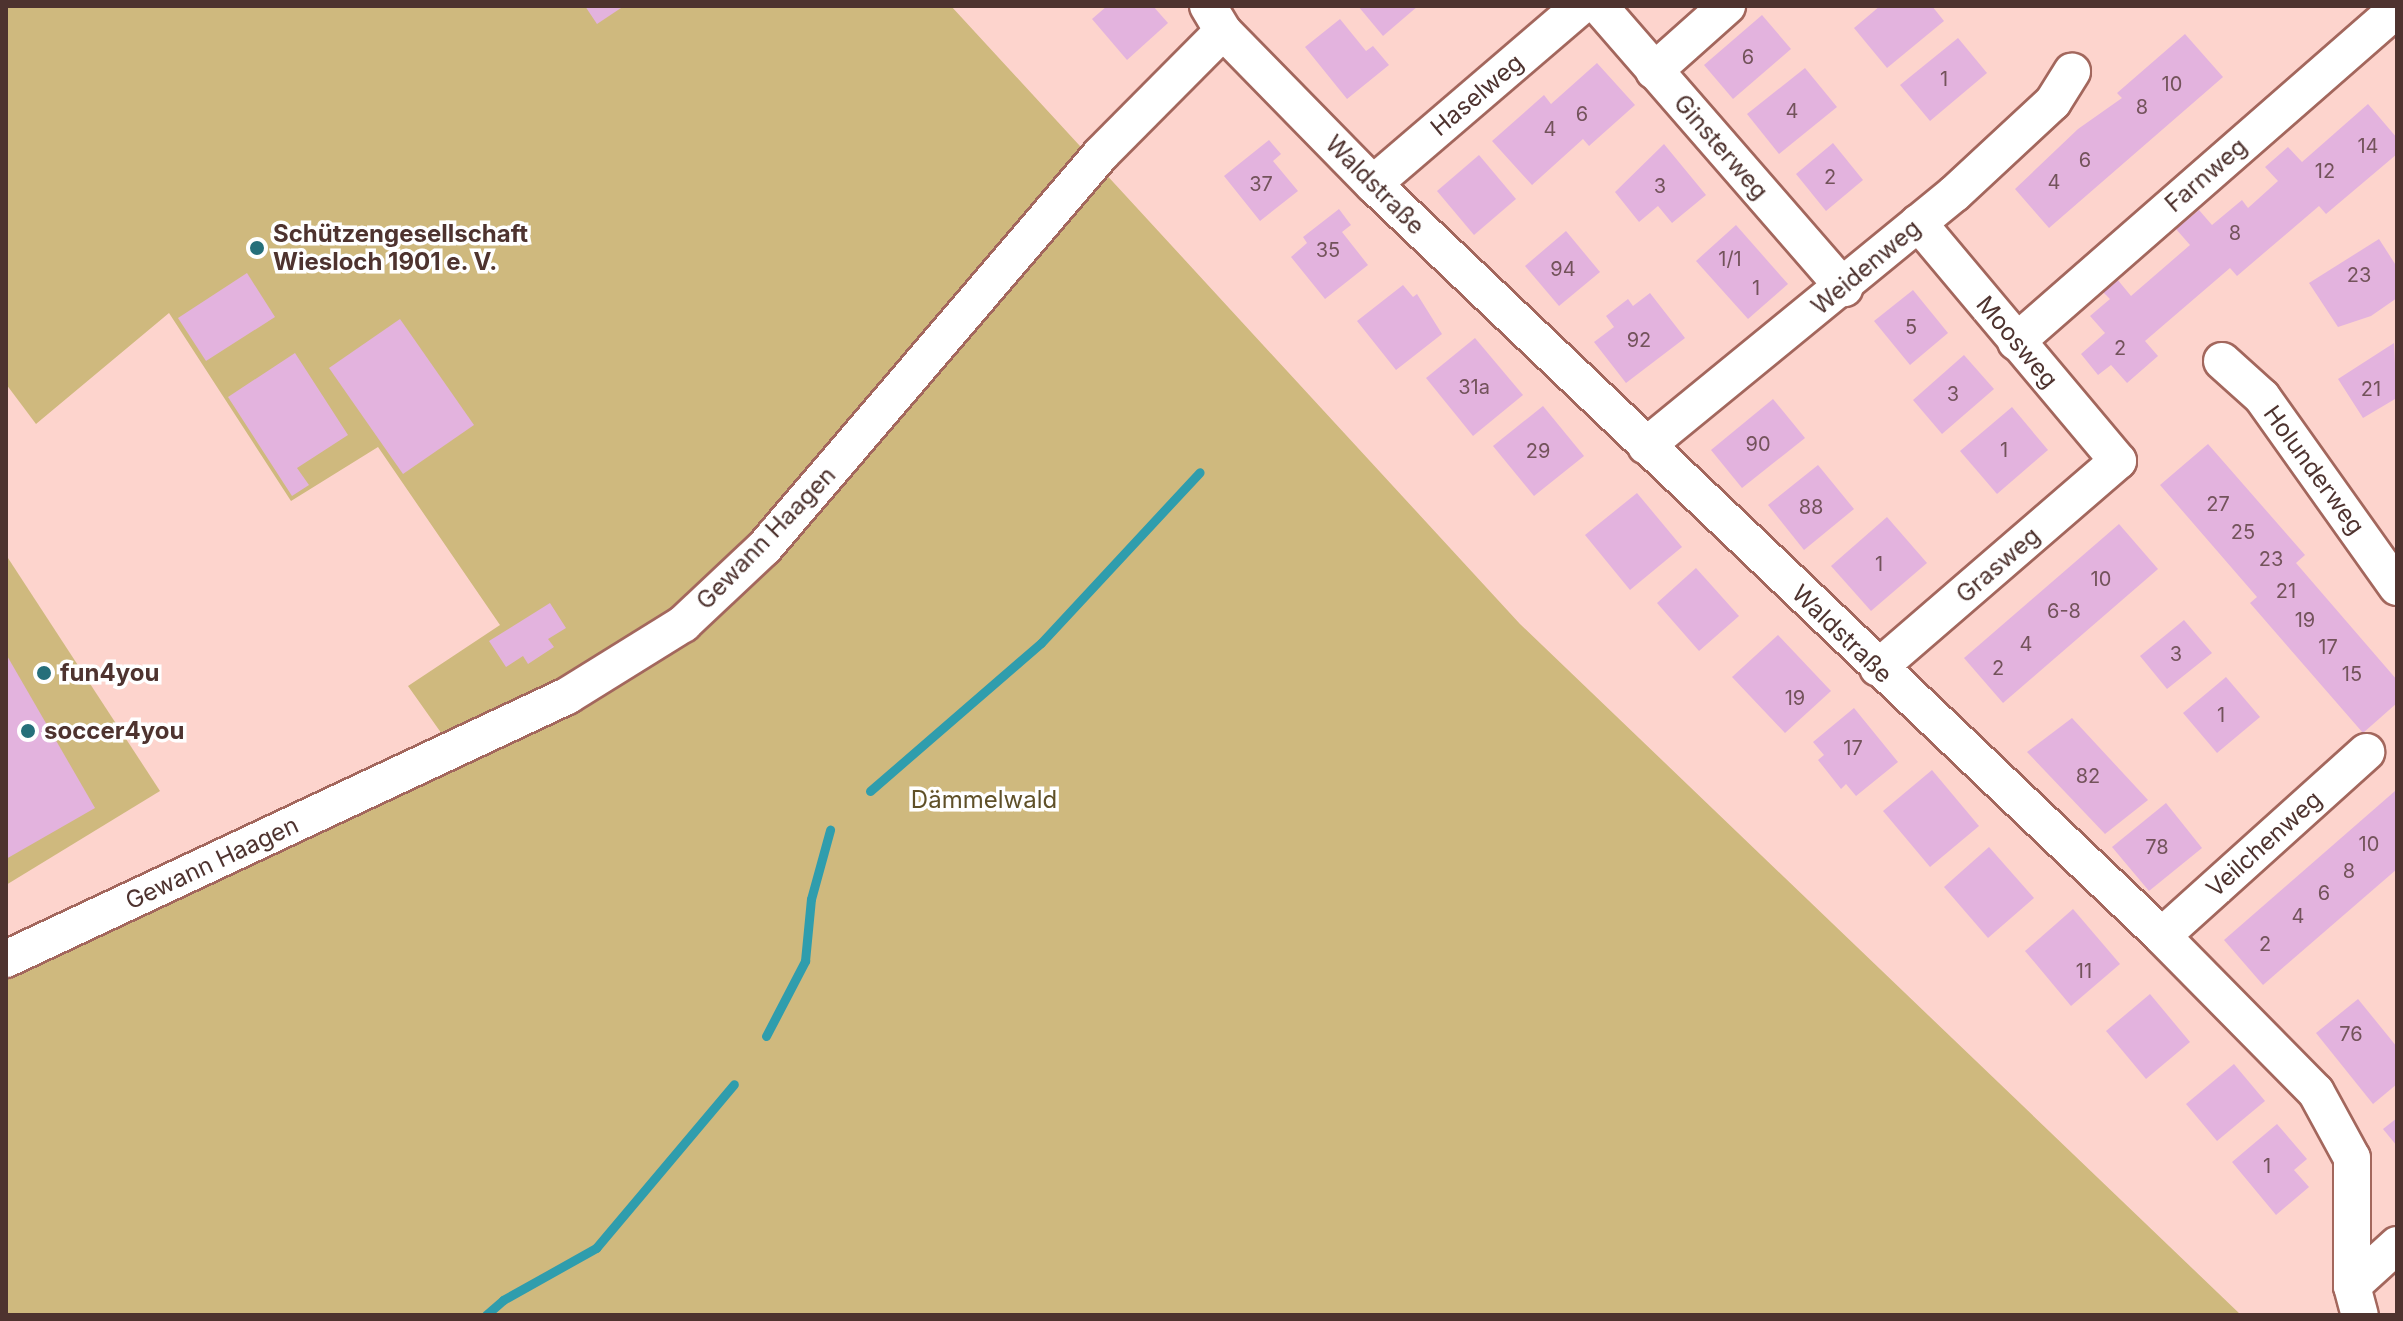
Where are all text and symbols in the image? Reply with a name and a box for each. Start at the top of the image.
house number: 6 [1742,45,1754,69]
street label: Haselweg [1425,48,1529,142]
house number: 1 [1940,67,1948,91]
house number: 10 [2162,72,2182,96]
street label: Ginsterweg [1668,89,1774,205]
house number: 8 [2136,95,2148,119]
house number: 4 [1786,99,1798,123]
house number: 6 [1576,102,1588,126]
house number: 4 [1544,117,1556,141]
street label: Waldstraße [1319,129,1431,241]
street label: Farnweg [2159,132,2253,218]
house number: 14 [2357,134,2379,158]
house number: 6 [2079,148,2091,172]
house number: 12 [2315,159,2335,183]
house number: 2 [1824,165,1836,189]
house number: 4 [2048,170,2060,194]
house number: 37 [1249,172,1273,196]
house number: 3 [1654,174,1666,198]
street label: Weidenweg [1806,213,1926,321]
place label: Schützengesellschaft Wiesloch 1901 e. V. [273,220,528,276]
house number: 8 [2229,221,2241,245]
house number: 35 [1316,238,1340,262]
marker: Schützengesellschaft Wiesloch 1901 e. V. [248,239,266,257]
house number: 1/1 [1718,247,1742,271]
house number: 94 [1550,257,1576,281]
house number: 23 [2347,263,2371,287]
house number: 1 [1752,276,1760,300]
street label: Moosweg [1970,290,2064,394]
house number: 5 [1905,315,1917,339]
house number: 92 [1627,328,1651,352]
house number: 2 [2114,336,2126,360]
house number: 31a [1458,375,1490,399]
house number: 21 [2361,377,2381,401]
house number: 3 [1947,382,1959,406]
street label: Holunderweg [2258,400,2370,540]
house number: 90 [1745,432,1771,456]
house number: 1 [2000,438,2008,462]
house number: 29 [1526,439,1550,463]
street label: Gewann Haagen [691,461,841,615]
house number: 27 [2206,492,2230,516]
house number: 88 [1799,495,1823,519]
house number: 25 [2231,520,2255,544]
street label: Grasweg [1950,521,2046,609]
house number: 23 [2259,547,2283,571]
house number: 1 [1875,552,1883,576]
house number: 10 [2091,567,2111,591]
street label: Waldstraße [1786,579,1898,689]
house number: 21 [2276,579,2296,603]
house number: 6-8 [2047,599,2081,623]
house number: 19 [2295,608,2315,632]
house number: 4 [2020,632,2032,656]
house number: 17 [2318,635,2338,659]
house number: 3 [2170,642,2182,666]
house number: 2 [1992,656,2004,680]
place label: fun4you [60,659,159,687]
house number: 15 [2342,662,2362,686]
marker: fun4you [35,664,53,682]
house number: 19 [1785,686,1805,710]
house number: 1 [2217,703,2225,727]
place label: soccer4you [44,717,184,745]
marker: soccer4you [19,722,37,740]
house number: 17 [1843,736,1863,760]
house number: 82 [2076,764,2100,788]
street label: Veilchenweg [2201,785,2327,903]
park label: Dämmelwald [911,786,1057,814]
street label: Gewann Haagen [121,810,303,916]
house number: 10 [2359,832,2379,856]
house number: 78 [2145,835,2169,859]
house number: 8 [2343,859,2355,883]
house number: 6 [2318,881,2330,905]
house number: 4 [2292,904,2304,928]
house number: 2 [2259,932,2271,956]
house number: 11 [2076,959,2092,983]
house number: 76 [2339,1022,2363,1046]
house number: 1 [2263,1154,2271,1178]

